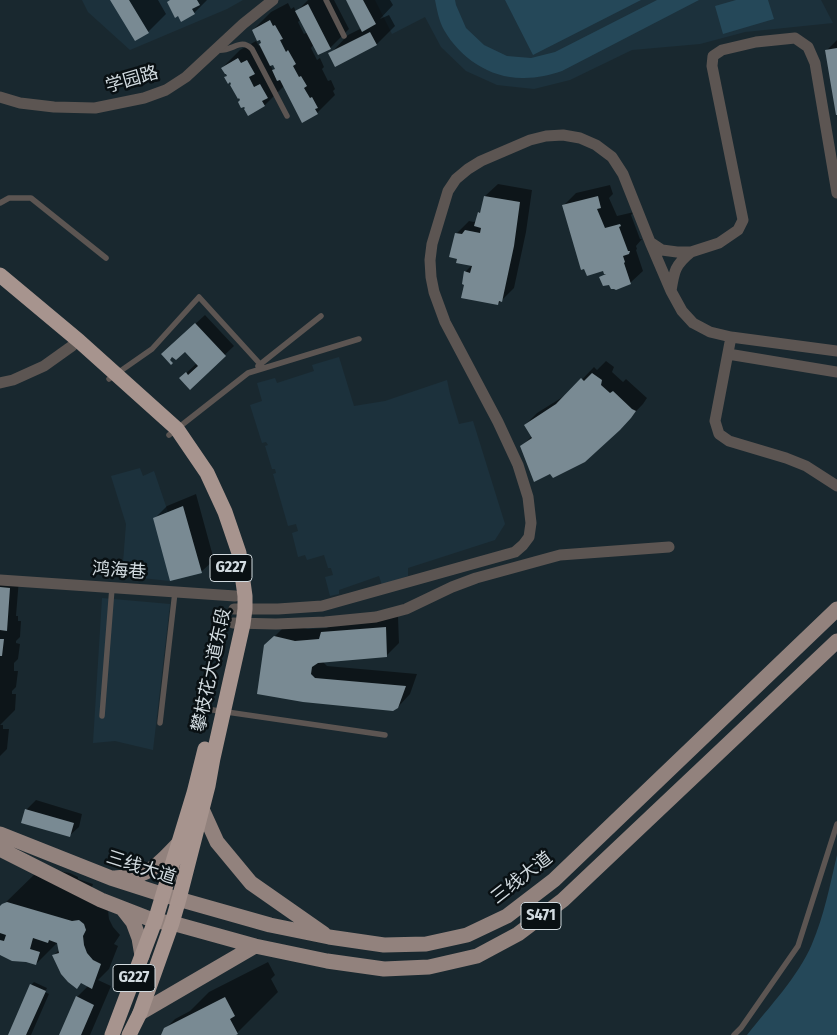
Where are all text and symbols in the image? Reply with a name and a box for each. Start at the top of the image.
street label: 学园路 [103,62,161,98]
road number: G227 [210,554,252,582]
street label: 鸿海巷 [91,558,147,584]
street label: 攀枝花大道东段 [188,606,236,734]
street label: 三线大道 [103,847,179,889]
street label: 三线大道 [487,847,557,909]
road number: S471 [521,902,561,929]
road number: G227 [113,964,155,991]

